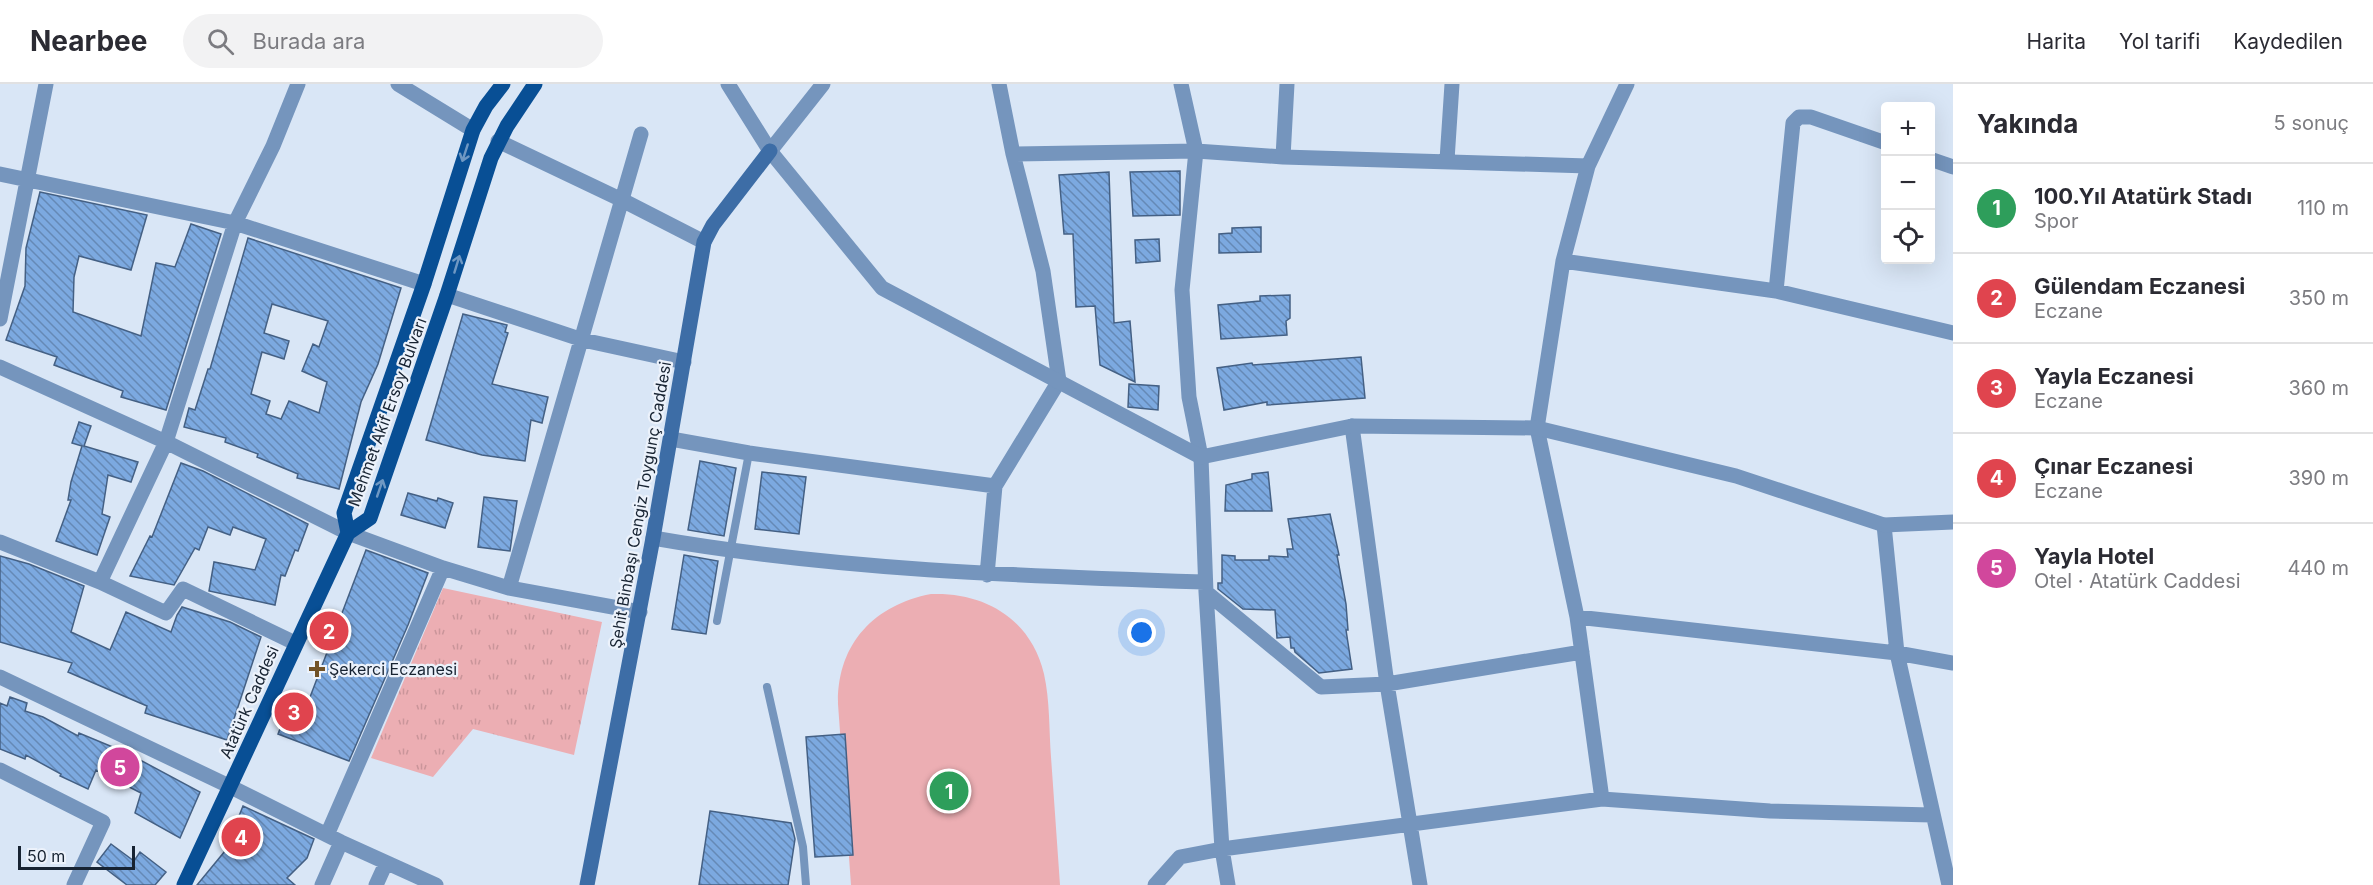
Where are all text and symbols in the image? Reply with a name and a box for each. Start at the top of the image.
search box [183,14,603,68]
text: Nearbee [30,24,147,58]
icon: search [204,25,237,58]
text: Burada ara [252,28,365,54]
text: Harita [2027,29,2086,54]
text: Yol tarifi [2119,29,2200,54]
text: Kaydedilen [2233,29,2343,54]
map controls [1881,102,1935,264]
button: + [1881,102,1935,156]
text: Yakında [1977,108,2078,139]
text: 5 sonuç [2274,111,2349,135]
one-way arrow [459,143,470,162]
button: − [1881,156,1935,210]
text: 100.Yıl Atatürk Stadı [2034,183,2252,209]
text: 1 [1992,196,2001,220]
text: 110 m [2297,196,2349,220]
text: Spor [2034,209,2079,233]
button: locate [1881,210,1935,264]
one-way arrow [452,255,463,274]
text: Gülendam Eczanesi [2034,273,2245,299]
text: 2 [1990,286,2003,310]
text: 350 m [2289,286,2349,310]
text: Eczane [2034,299,2103,323]
street label: Mehmet Akif Ersoy Bulvarı [344,315,430,509]
street label: Şehit Binbaşı Cengiz Toygunç Caddesi [605,360,675,650]
text: Yayla Eczanesi [2034,363,2194,389]
text: 3 [1990,376,2003,400]
text: 360 m [2288,376,2349,400]
text: Eczane [2034,389,2103,413]
text: Çınar Eczanesi [2034,453,2193,479]
text: 4 [1990,466,2003,490]
text: 390 m [2288,466,2349,490]
one-way arrow [376,479,387,498]
text: Eczane [2034,479,2103,503]
text: Yayla Hotel [2034,543,2154,569]
text: 5 [1990,556,2003,580]
text: 440 m [2287,556,2349,580]
text: Otel · Atatürk Caddesi [2034,569,2241,593]
pin: 2 [310,608,348,654]
your location [1127,618,1156,647]
street label: Atatürk Caddesi [215,643,283,761]
place label: Şekerci Eczanesi [329,659,457,679]
marker: Şekerci Eczanesi [310,662,324,676]
pin: 3 [274,690,314,734]
pin: 5 [100,744,140,790]
pin: 1 [930,768,968,814]
pin: 4 [222,814,260,860]
scale bar [18,843,135,870]
text: 50 m [27,846,65,866]

